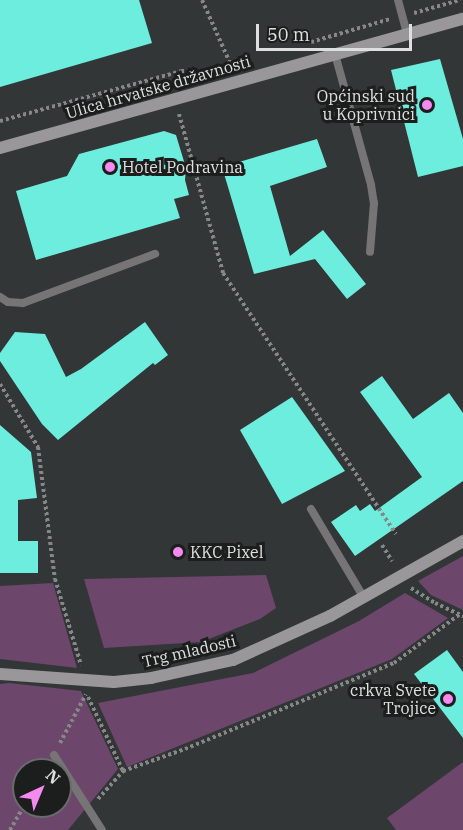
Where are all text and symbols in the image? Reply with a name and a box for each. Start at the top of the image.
scale bar [259,12,415,50]
text: 50 m [267,23,310,46]
street label: Ulica hrvatske državnosti [63,51,253,123]
place label: Općinski sud u Koprivnici [317,86,415,124]
marker: Općinski sud u Koprivnici [420,98,434,112]
place label: Hotel Podravina [122,157,243,177]
marker: Hotel Podravina [103,160,117,174]
place label: KKC Pixel [190,542,263,562]
marker: KKC Pixel [171,545,185,559]
street label: Trg mladosti [140,631,238,671]
place label: crkva Svete Trojice [350,680,436,718]
marker: crkva Svete Trojice [441,692,455,706]
north arrow [12,758,72,818]
text: N [42,765,65,788]

